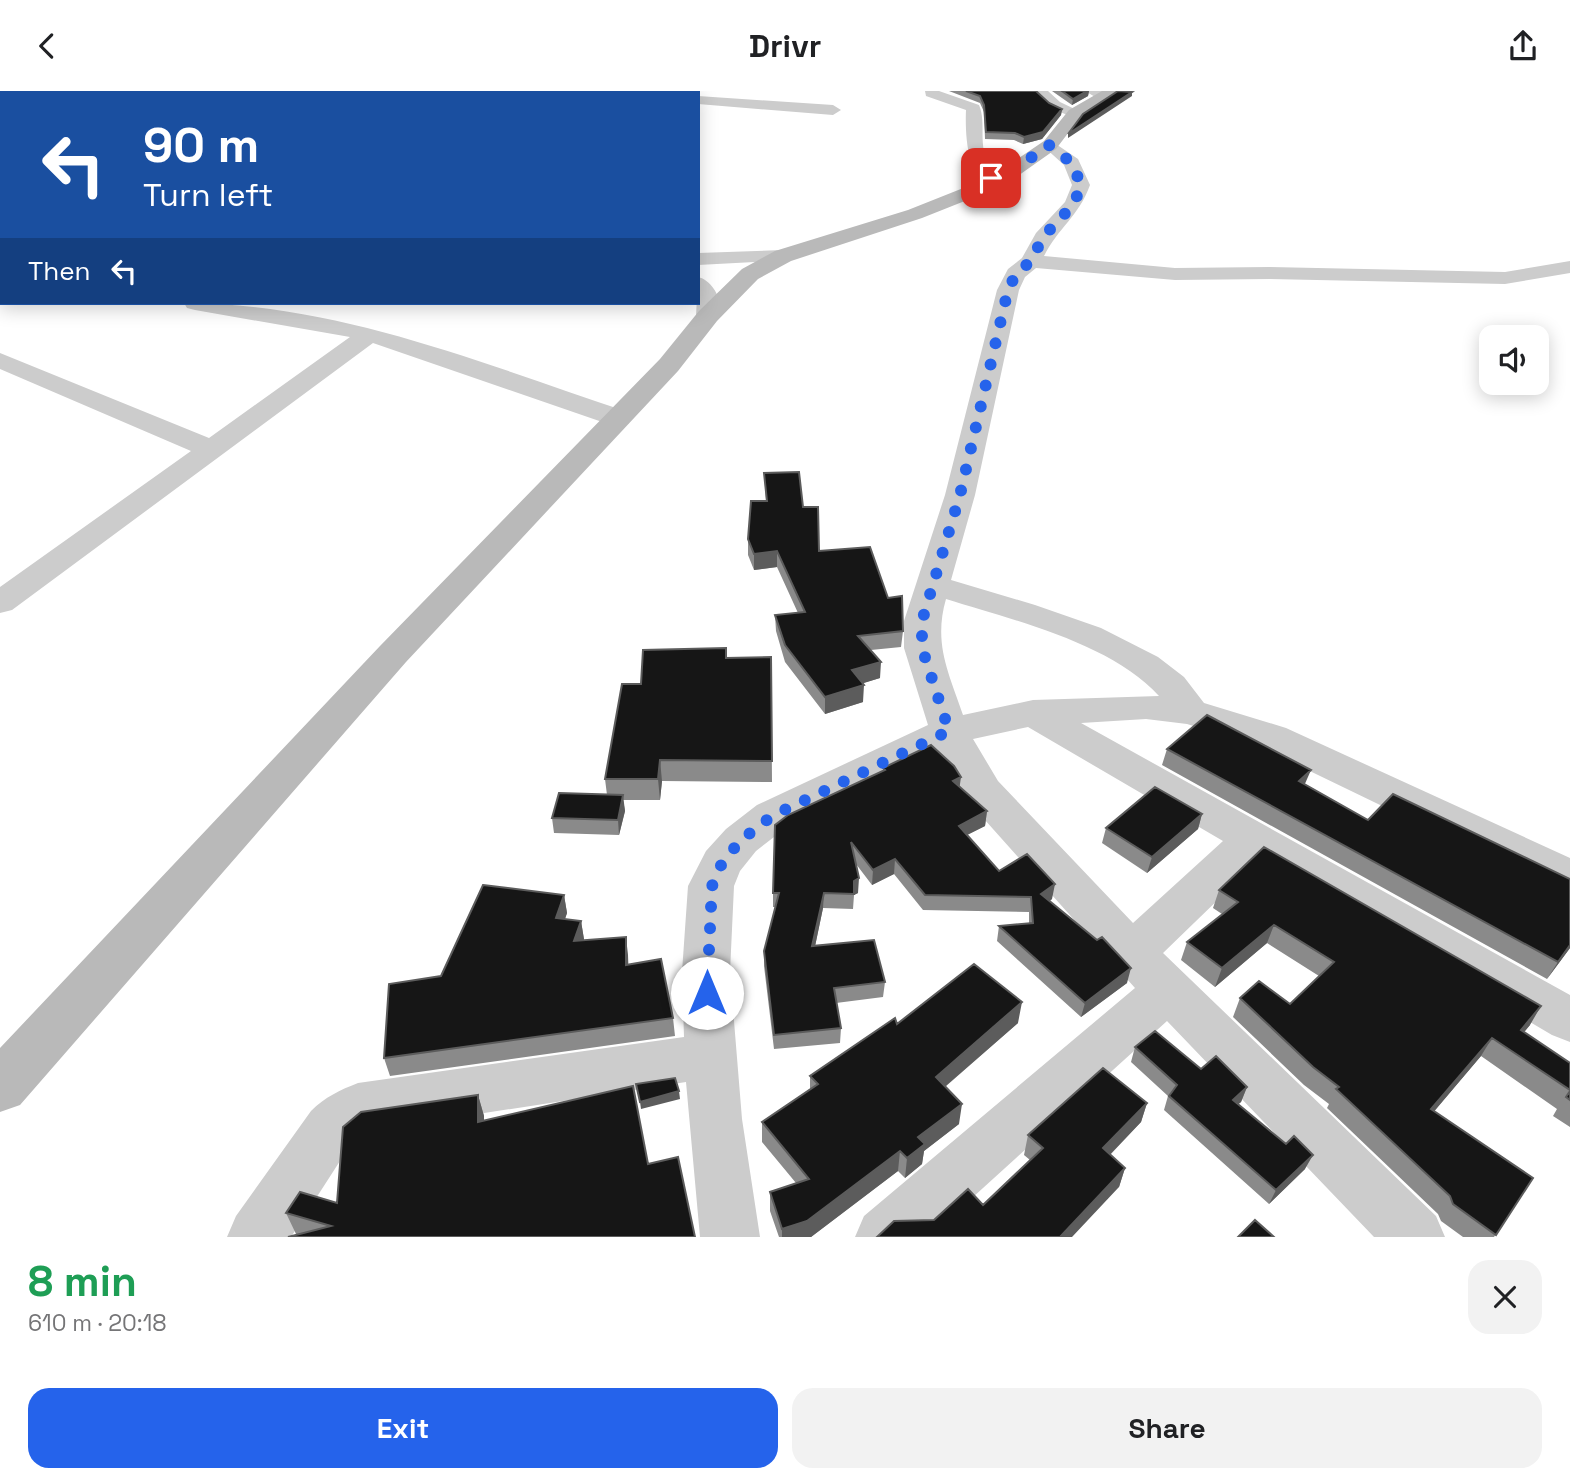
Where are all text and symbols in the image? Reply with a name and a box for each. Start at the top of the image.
text: Drivr [749,26,821,66]
icon: back [28,27,66,65]
icon: share [1504,27,1542,65]
text: 90 m [143,114,259,176]
icon: left [28,119,119,210]
pin [961,148,1021,208]
icon: arrive [972,159,1010,197]
text: Turn left [143,175,273,215]
icon: left [105,252,143,290]
text: Then [28,254,91,288]
map controls [1479,325,1549,395]
button: sound [1479,325,1549,395]
position arrow [670,956,744,1030]
text: 8 min [28,1255,137,1308]
button: close [1468,1260,1542,1334]
text: 610 m · 20:18 [28,1308,167,1338]
button: Exit [28,1388,778,1468]
button: Share [792,1388,1542,1468]

